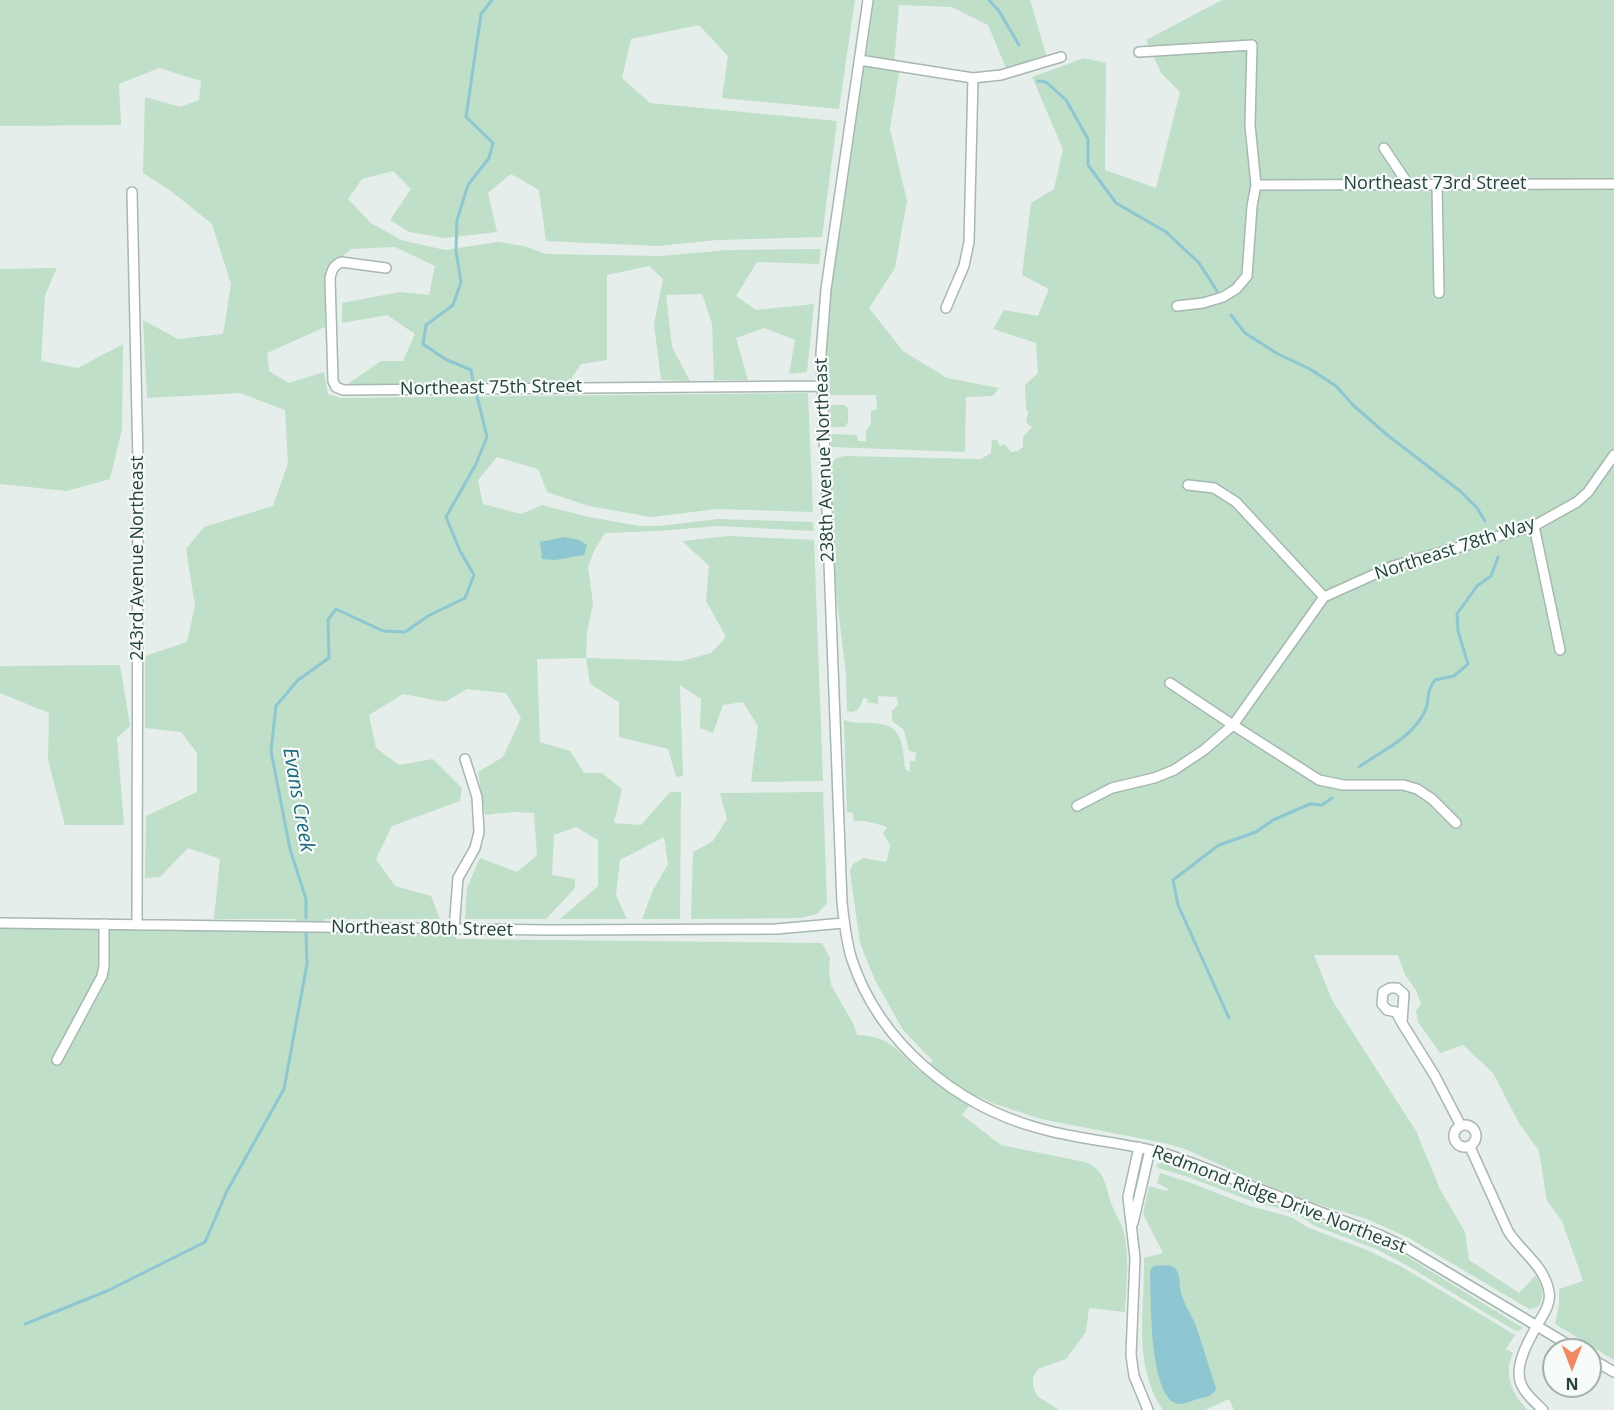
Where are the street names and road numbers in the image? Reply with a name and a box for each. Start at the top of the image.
street label: Northeast 73rd Street [1344,173,1526,195]
street label: 238th Avenue Northeast [811,357,839,563]
street label: Northeast 75th Street [400,376,582,400]
street label: 243rd Avenue Northeast [127,455,149,661]
street label: Northeast 78th Way [1372,513,1538,585]
street label: Northeast 80th Street [331,917,513,941]
street label: Redmond Ridge Drive Northeast [1149,1141,1409,1259]

